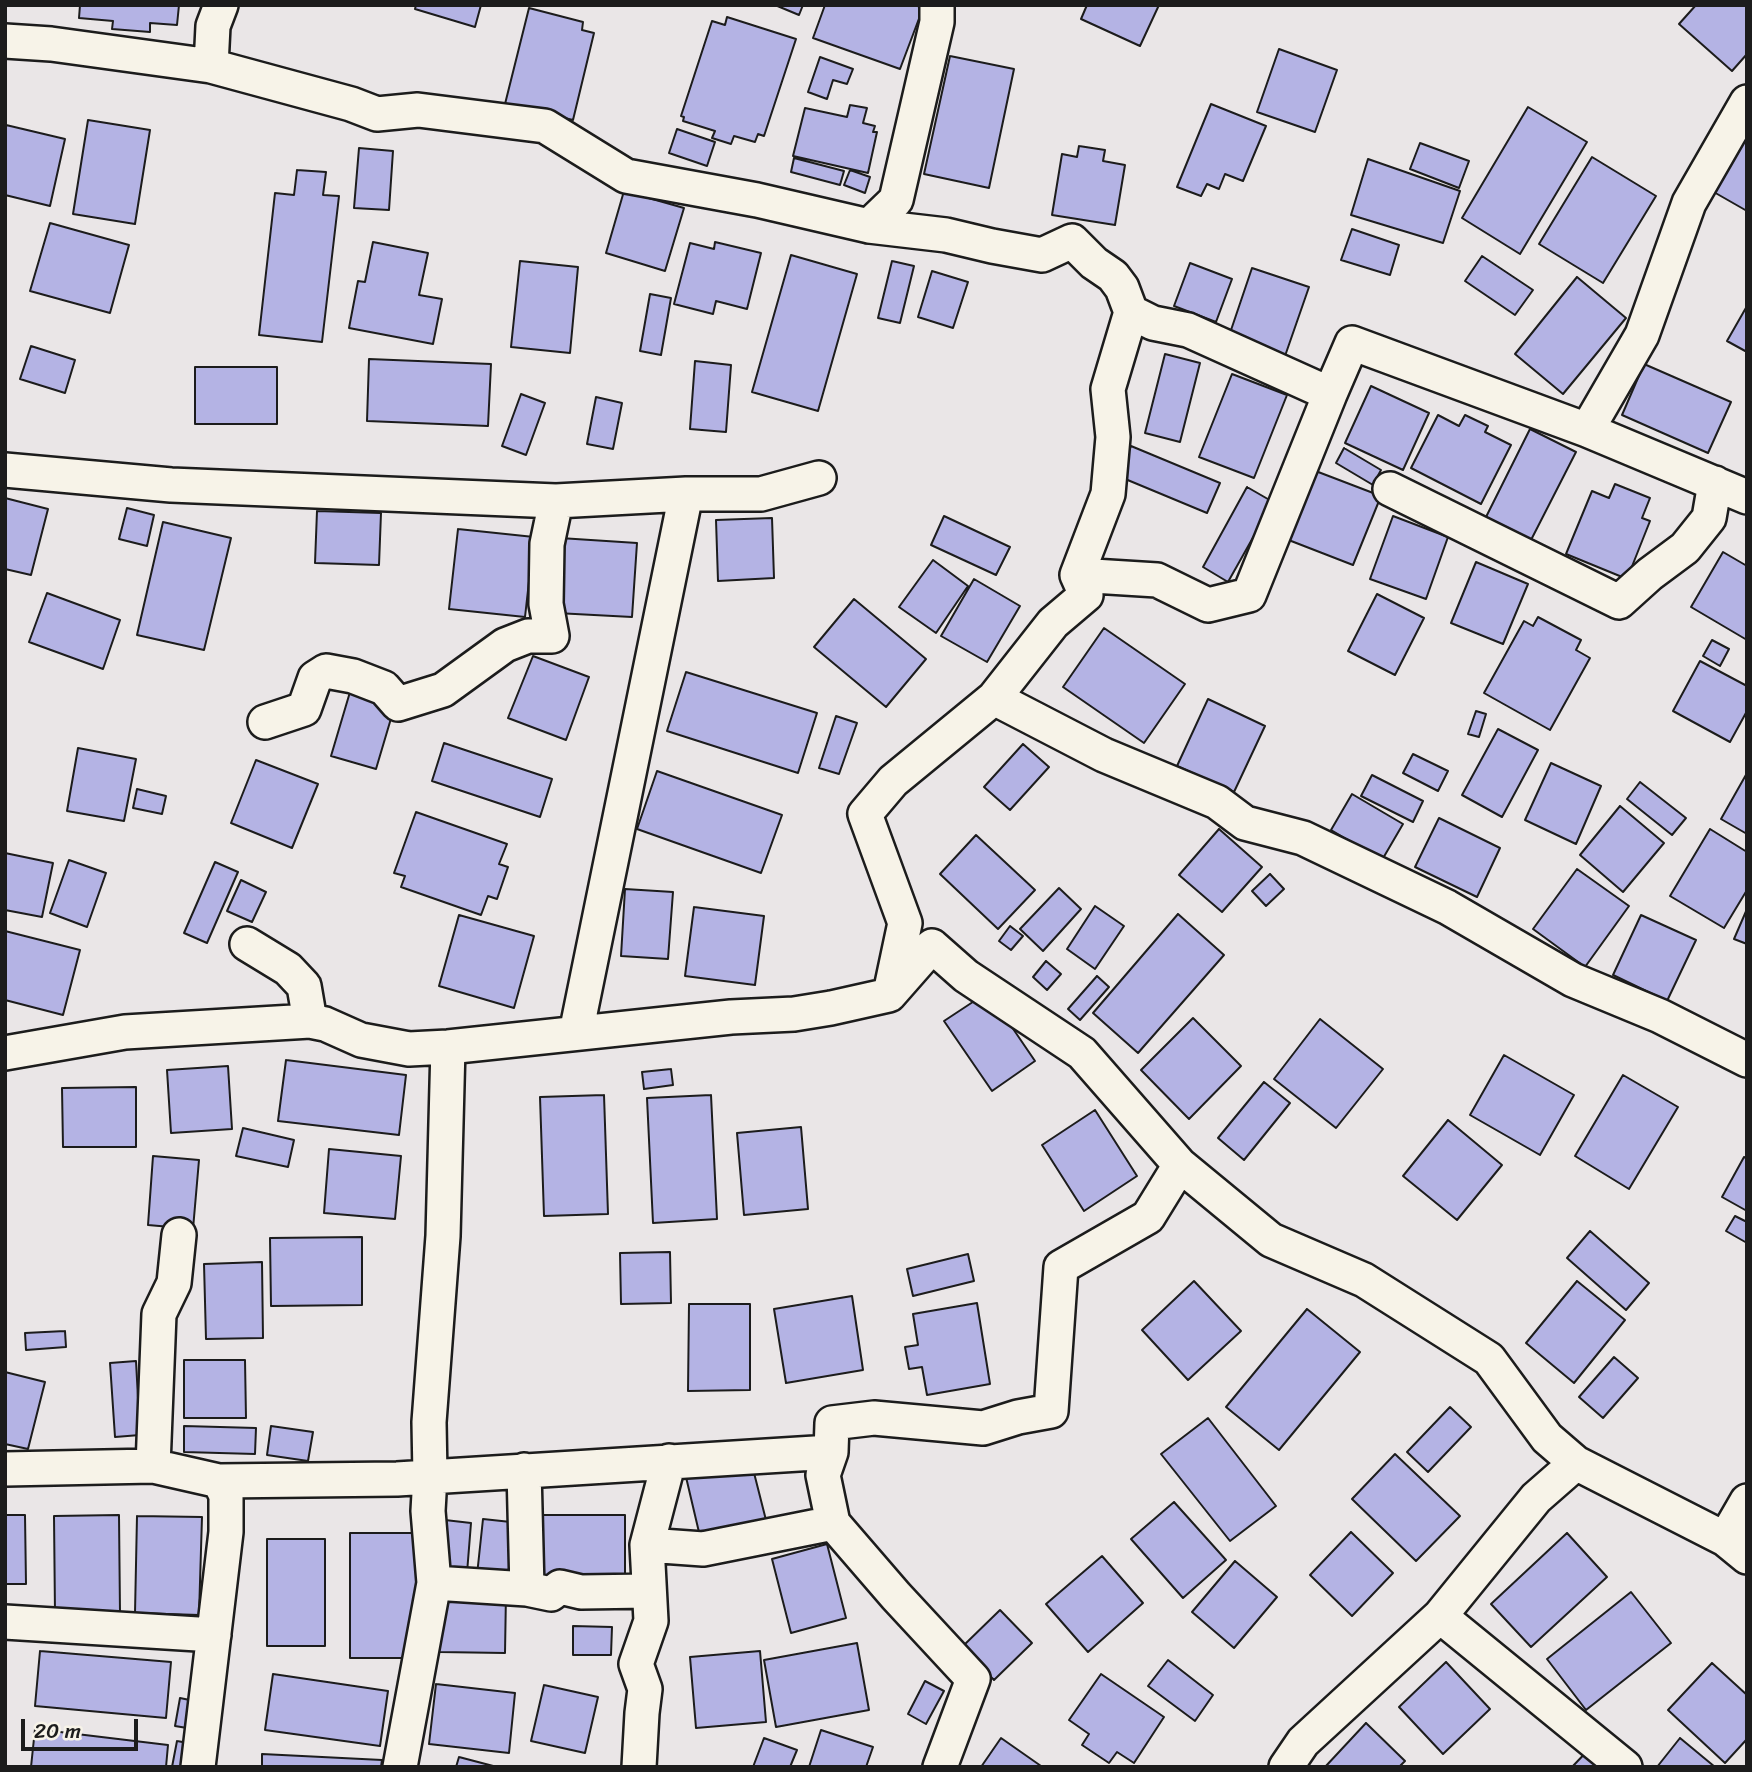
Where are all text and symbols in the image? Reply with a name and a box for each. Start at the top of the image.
scale bar [24,1706,142,1750]
text: 20 m [34,1712,81,1750]

